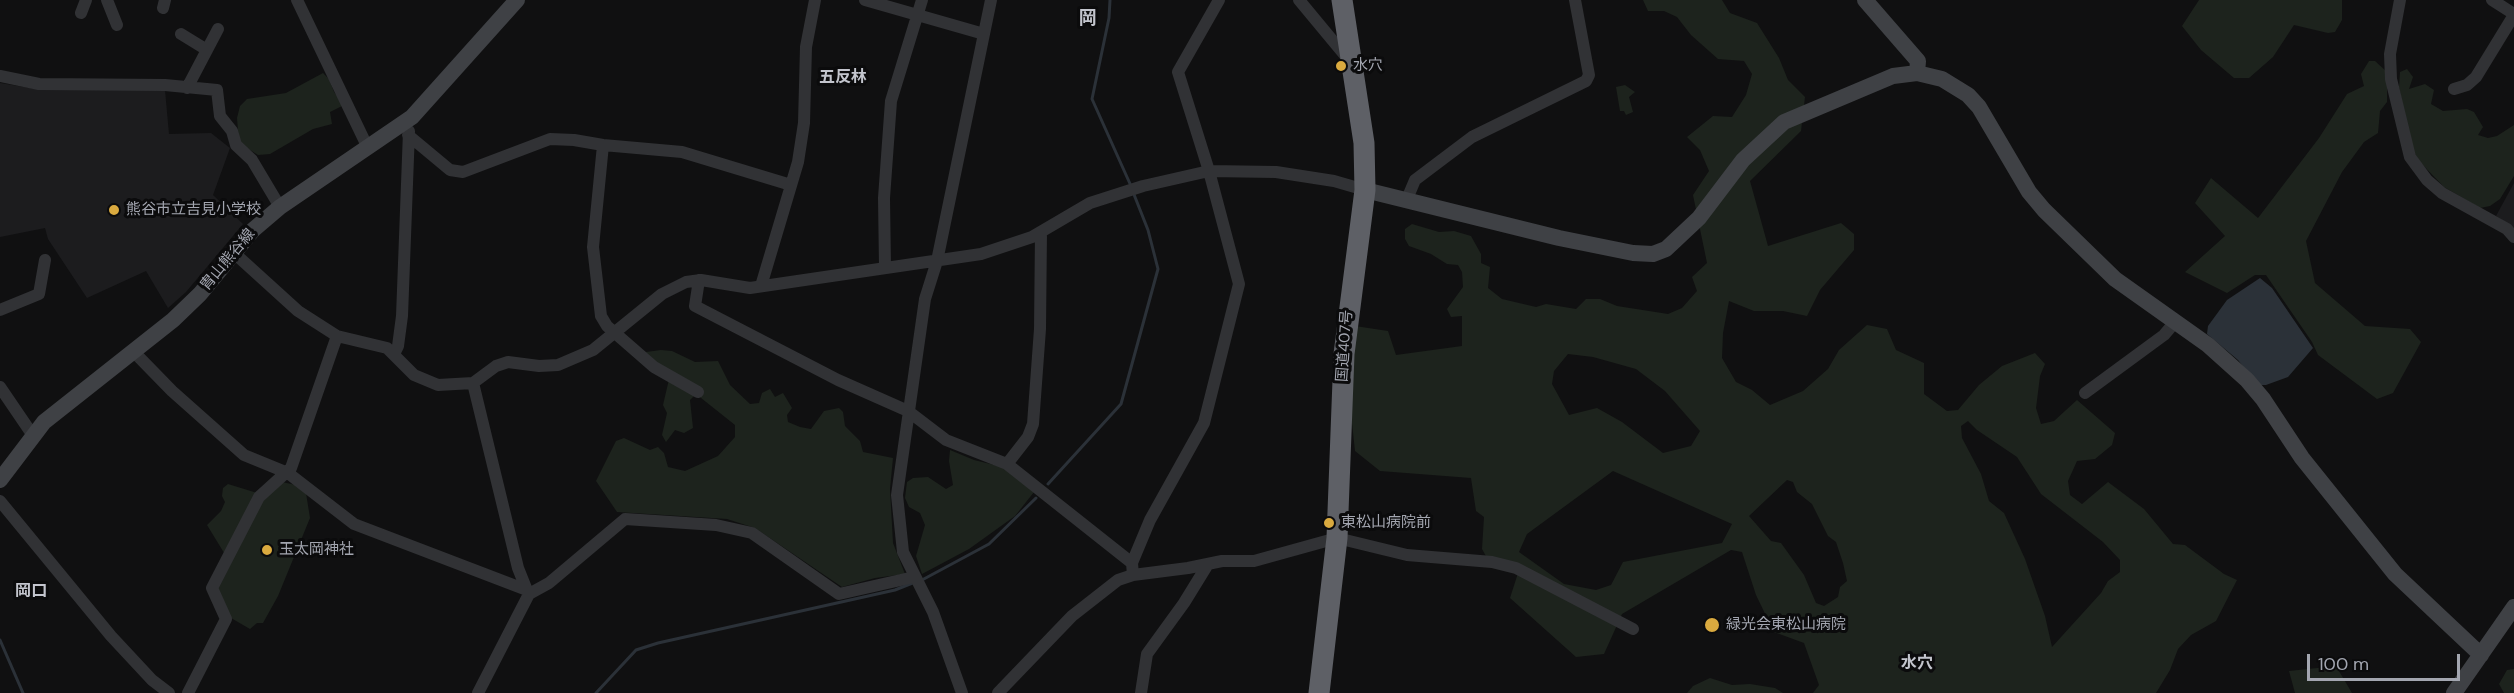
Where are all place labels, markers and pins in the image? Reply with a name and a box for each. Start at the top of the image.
place label: 水穴 [1353,57,1383,75]
marker: 水穴 [1334,59,1348,73]
place label: 熊谷市立吉見小学校 [126,201,261,219]
marker: 熊谷市立吉見小学校 [107,203,121,217]
place label: 東松山病院前 [1341,514,1431,532]
marker: 東松山病院前 [1322,516,1336,530]
place label: 玉太岡神社 [279,541,354,559]
marker: 玉太岡神社 [260,543,274,557]
marker: 緑光会東松山病院 [1703,616,1721,634]
place label: 緑光会東松山病院 [1726,616,1846,634]

